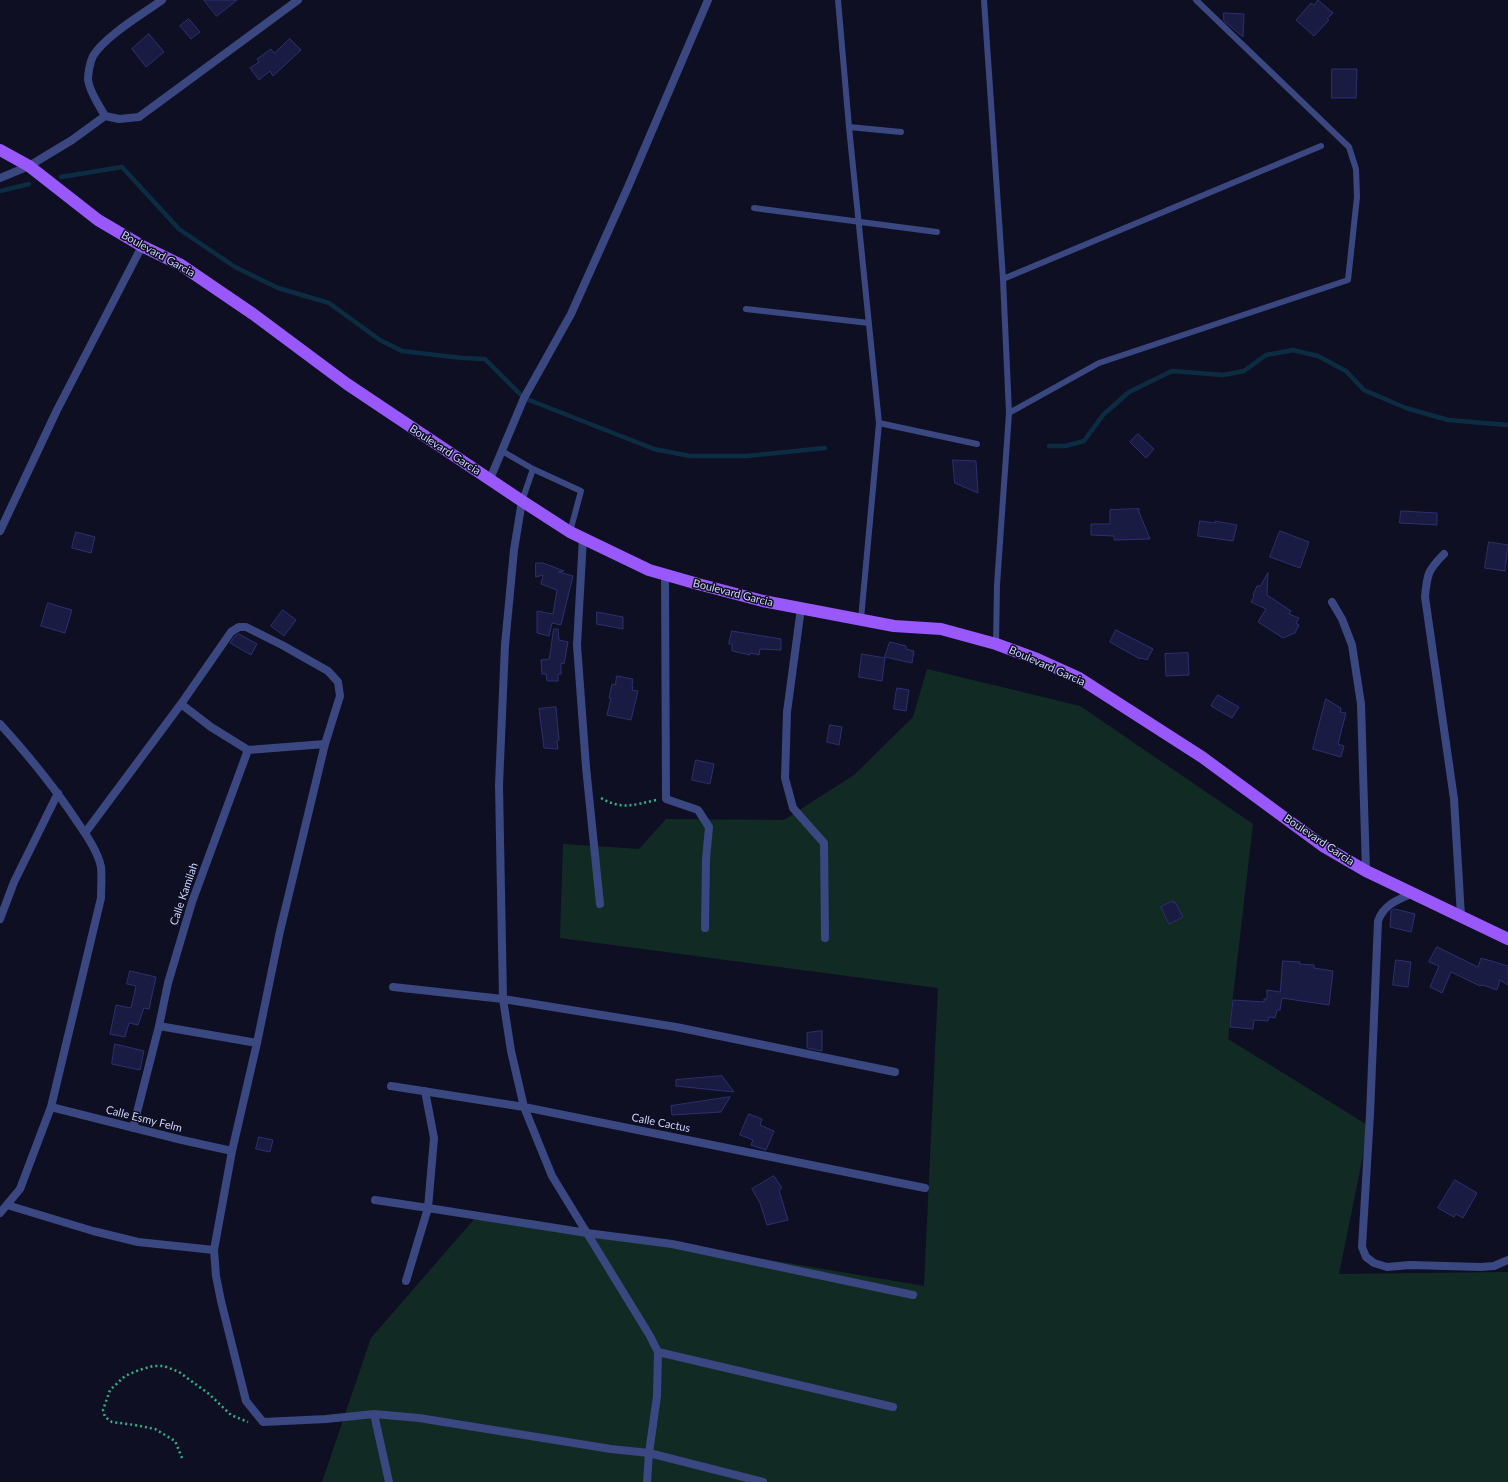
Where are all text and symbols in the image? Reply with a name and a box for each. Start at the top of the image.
street label: Boulevard Garcia [119,228,197,280]
street label: Boulevard Garcia [407,422,483,478]
street label: Boulevard Garcia [692,577,774,609]
street label: Boulevard Garcia [1007,643,1087,689]
street label: Boulevard Garcia [1281,812,1357,868]
street label: Calle Kamilah [167,861,201,927]
street label: Calle Esmy Felm [104,1103,184,1135]
street label: Calle Cactus [631,1111,691,1135]

